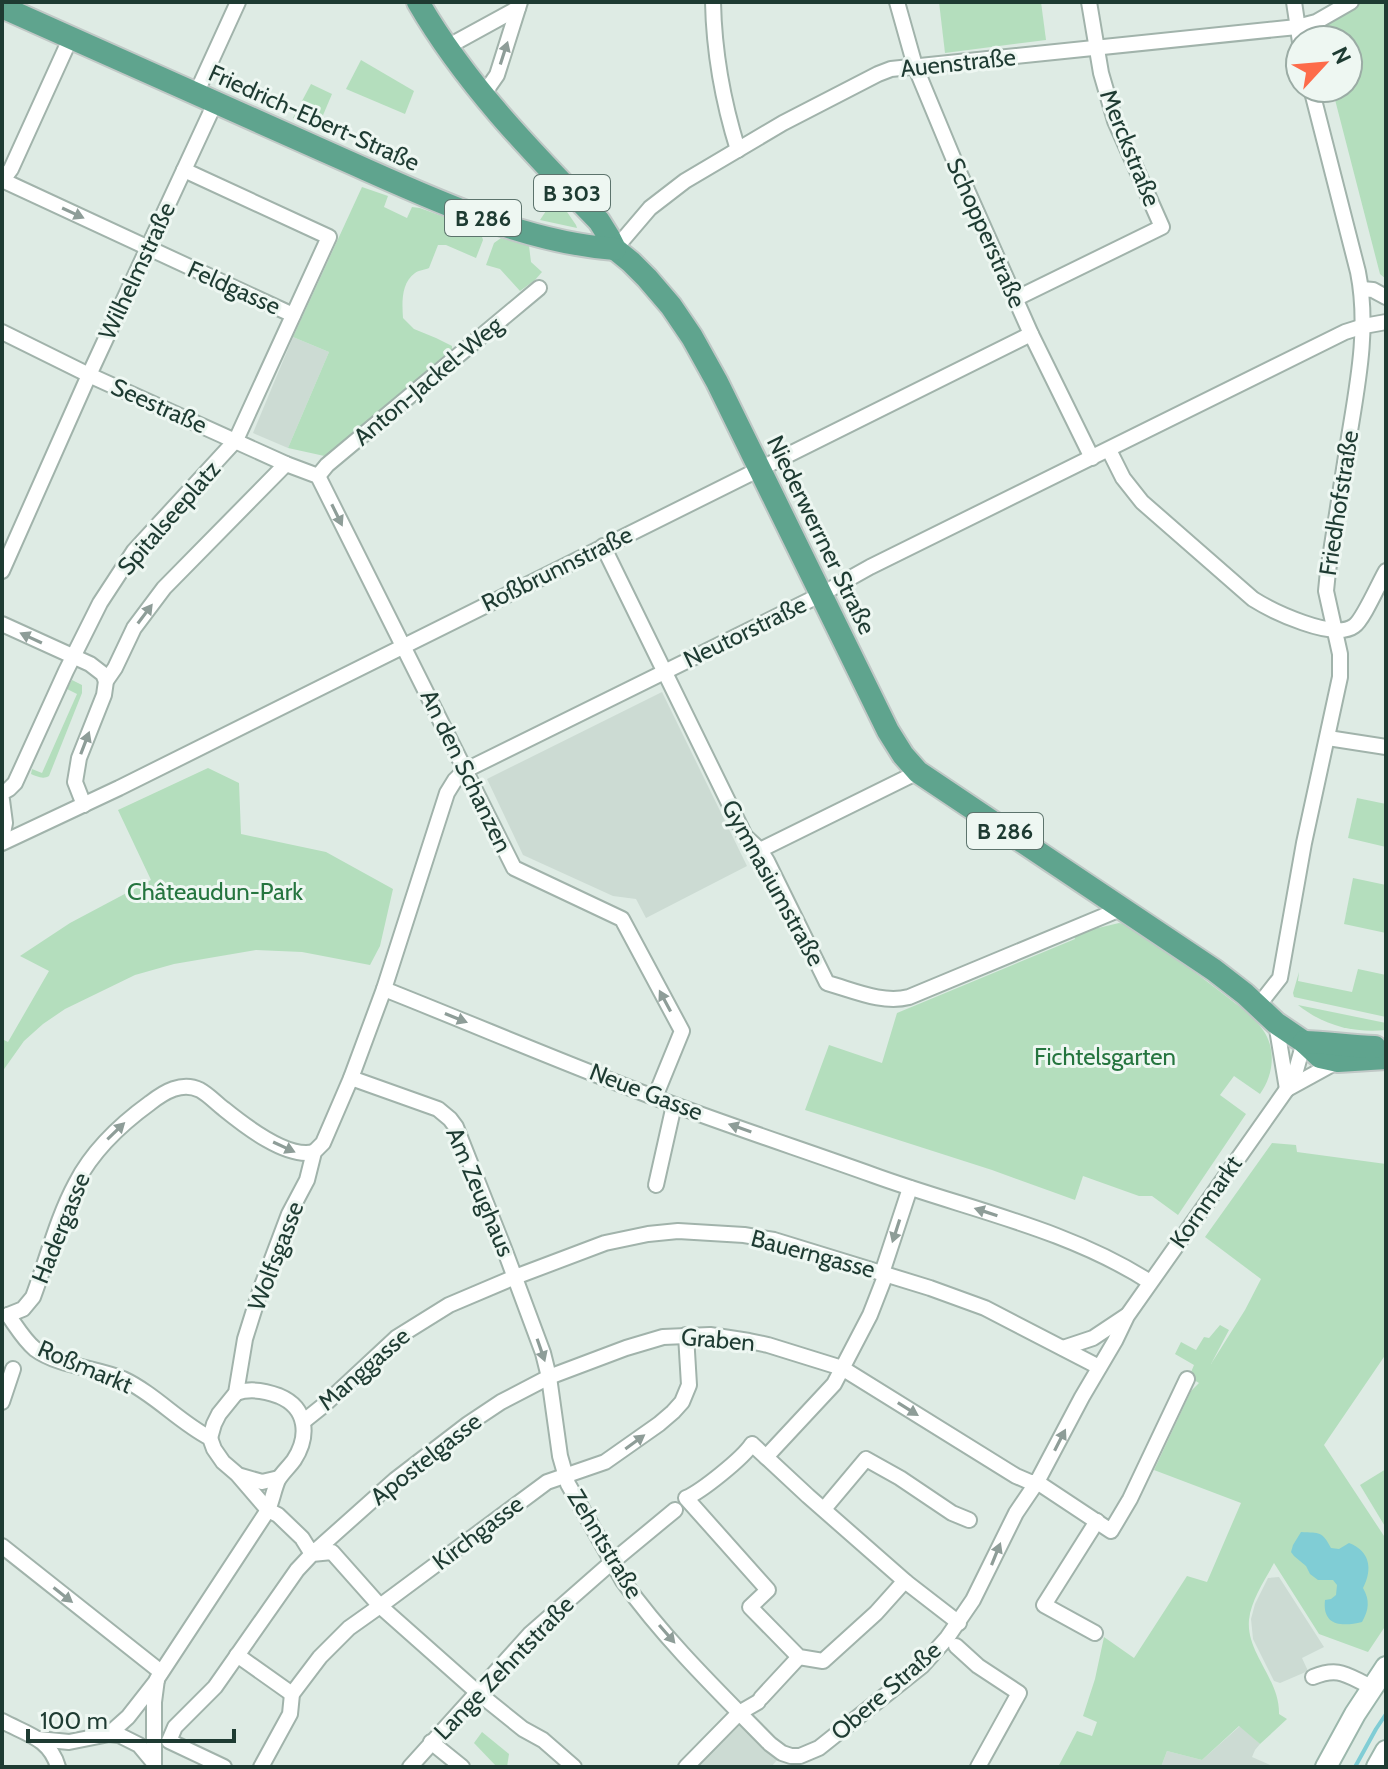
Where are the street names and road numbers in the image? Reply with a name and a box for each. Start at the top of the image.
street label: Auenstraße [899,42,1017,83]
street label: Friedrich-Ebert-Straße [204,58,424,177]
street label: Merckstraße [1094,85,1167,210]
street label: Schopperstraße [941,153,1032,312]
road number: B 303 [534,175,610,211]
street label: Wilhelmstraße [92,197,181,344]
road number: B 286 [445,200,521,236]
street label: Feldgasse [183,254,285,321]
street label: Anton-Jackel-Weg [347,309,509,451]
street label: Seestraße [107,372,211,439]
street label: Friedhofstraße [1313,428,1364,578]
street label: Niederwerrner Straße [761,431,882,639]
street label: Spitalseeplatz [111,455,226,581]
street label: Roßbrunnstraße [477,520,637,618]
street label: Neutorstraße [679,589,811,674]
street label: An den Schanzen [414,685,518,857]
street label: Gymnasiumstraße [716,795,831,971]
road number: B 286 [967,813,1043,849]
street label: Neue Gasse [585,1057,707,1126]
street label: Am Zeughaus [440,1123,521,1261]
street label: Kornmarkt [1163,1150,1248,1253]
street label: Hadergasse [25,1168,96,1287]
street label: Wolfsgasse [242,1197,310,1314]
street label: Bauerngasse [748,1223,878,1284]
street label: Manggasse [312,1321,415,1416]
street label: Graben [680,1322,756,1357]
street label: Roßmarkt [34,1334,137,1399]
street label: Apostelgasse [364,1406,487,1511]
street label: Zehntstraße [562,1484,649,1604]
street label: Kirchgasse [427,1489,529,1576]
street label: Lange Zehntstraße [428,1590,580,1746]
street label: Obere Straße [825,1635,946,1746]

